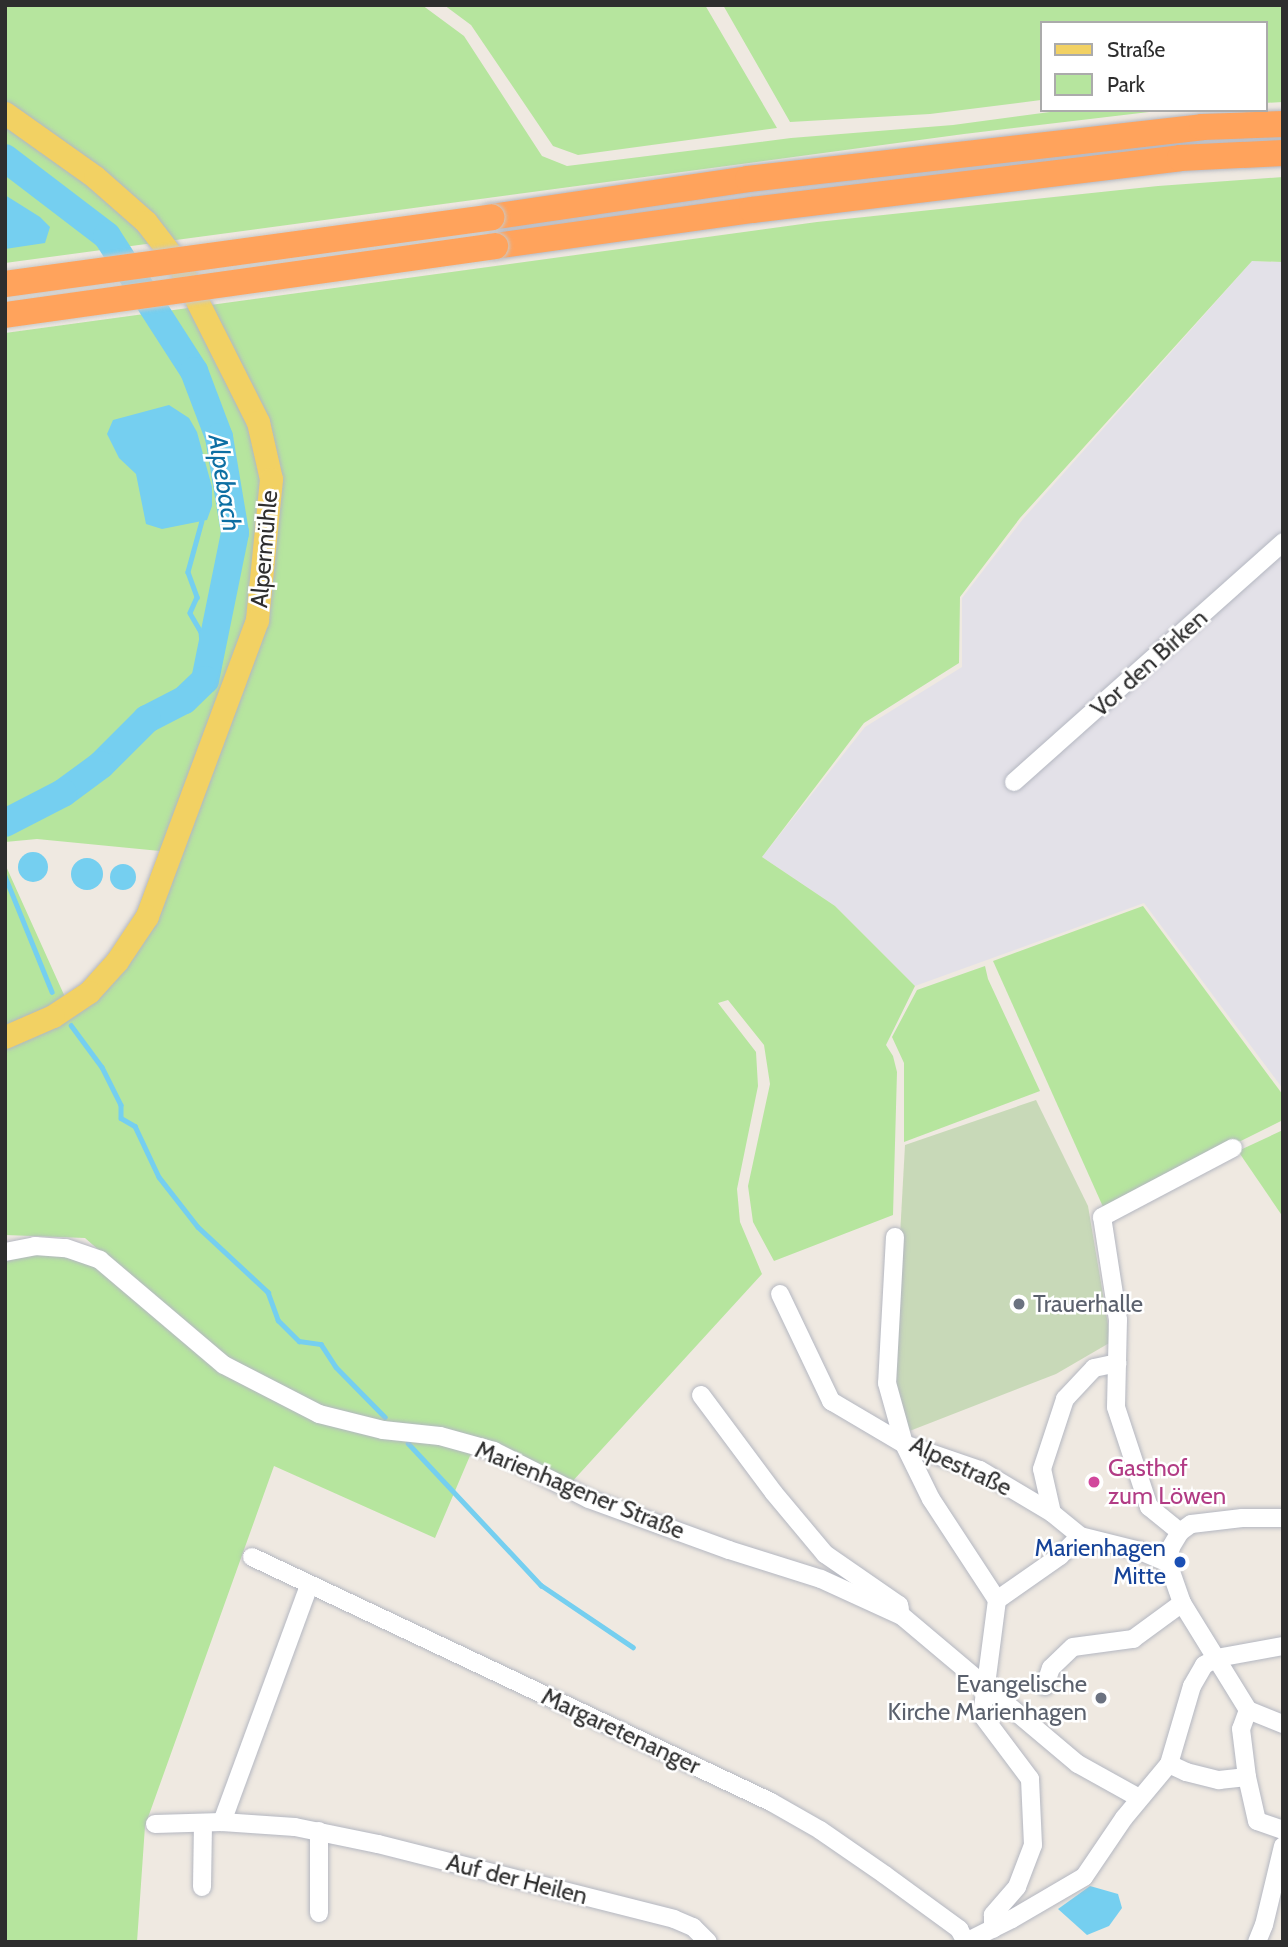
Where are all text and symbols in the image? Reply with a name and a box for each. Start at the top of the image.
legend [1040,21,1267,112]
text: Straße [1107,37,1165,62]
text: Park [1107,72,1145,97]
water label: Alpebach [201,432,247,534]
street label: Alpermühle [245,489,283,609]
street label: Vor den Birken [1085,603,1213,723]
place label: Trauerhalle [1033,1290,1143,1318]
marker: Trauerhalle [1011,1296,1027,1312]
street label: Alpestraße [906,1430,1016,1502]
street label: Marienhagener Straße [471,1435,689,1545]
place label: Gasthof zum Löwen [1108,1454,1226,1510]
marker: Gasthof zum Löwen [1086,1474,1102,1490]
place label: Marienhagen Mitte [1035,1534,1166,1590]
marker: Marienhagen Mitte [1172,1554,1188,1570]
place label: Evangelische Kirche Marienhagen [887,1670,1087,1726]
street label: Margaretenanger [537,1682,705,1780]
marker: Evangelische Kirche Marienhagen [1093,1690,1109,1706]
street label: Auf der Heilen [444,1848,590,1910]

